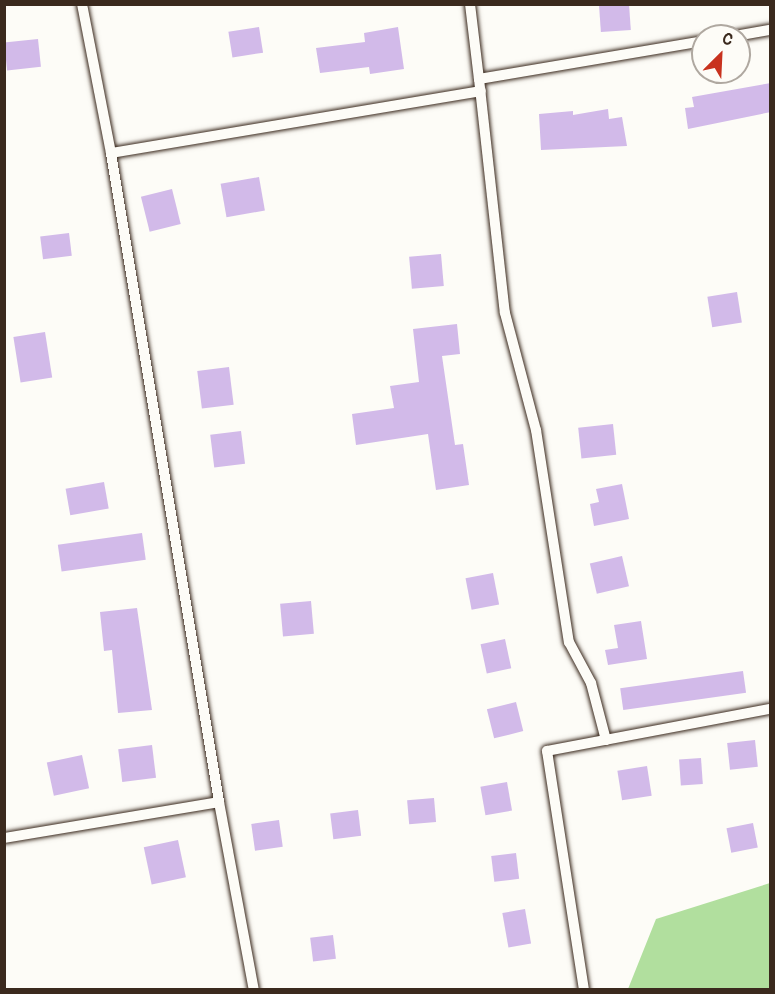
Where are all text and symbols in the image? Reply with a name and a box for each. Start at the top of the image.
north arrow [691,24,751,84]
text: С [719,28,736,51]

